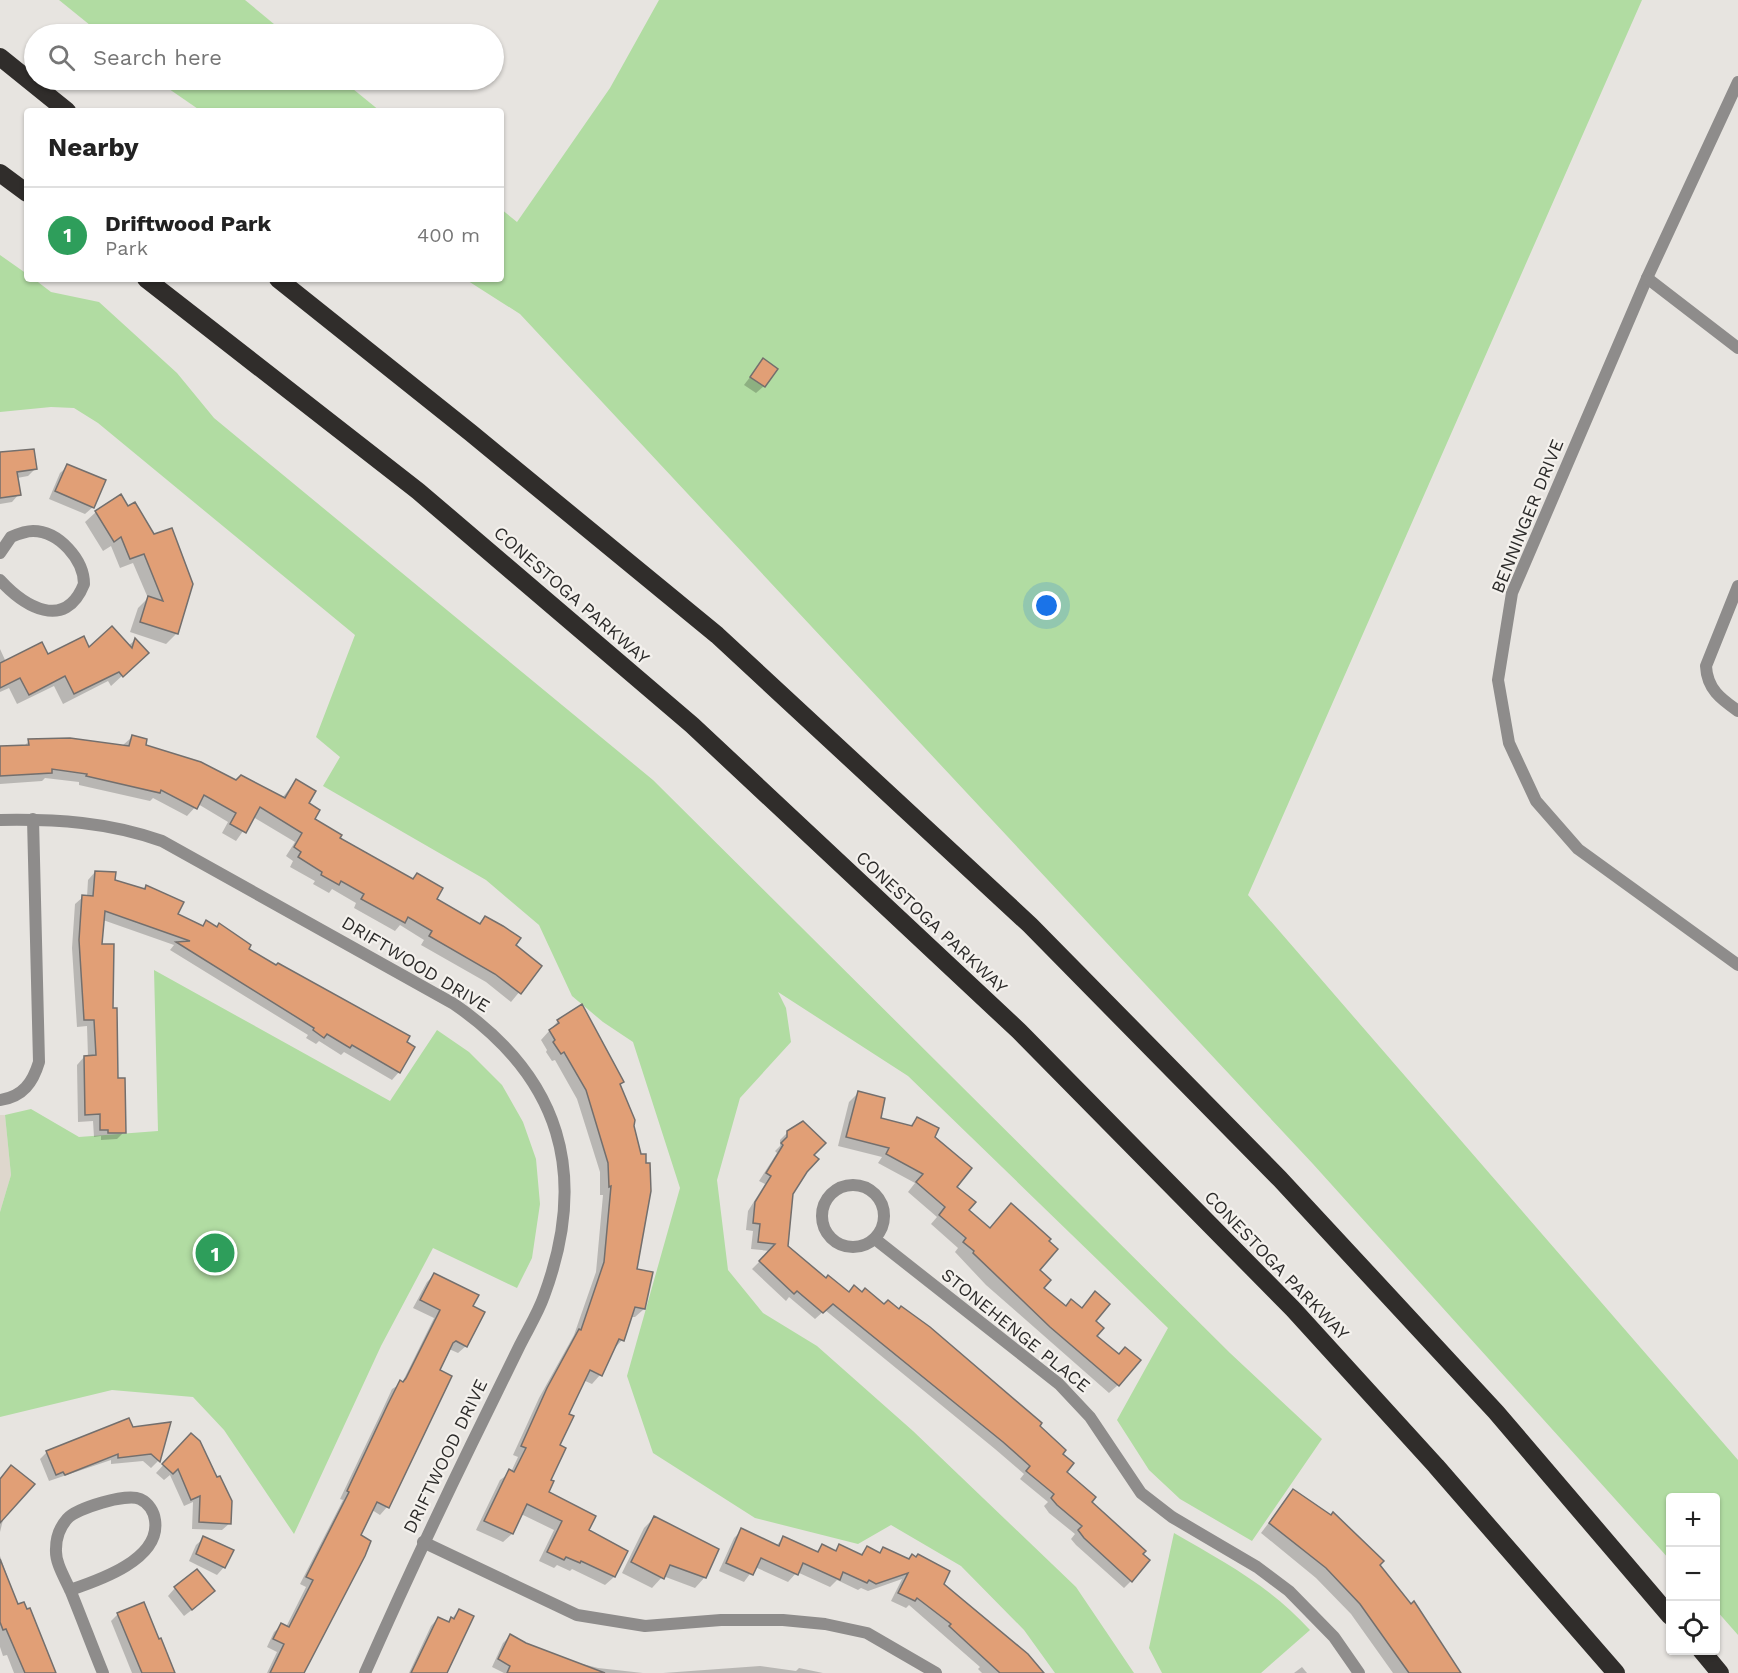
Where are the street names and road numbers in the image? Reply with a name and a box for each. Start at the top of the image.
street label: BENNINGER DRIVE [1487,436,1567,596]
street label: CONESTOGA PARKWAY [490,522,655,669]
street label: CONESTOGA PARKWAY [852,846,1012,998]
street label: DRIFTWOOD DRIVE [338,912,494,1016]
street label: CONESTOGA PARKWAY [1200,1186,1354,1344]
street label: STONEHENGE PLACE [937,1264,1095,1396]
street label: DRIFTWOOD DRIVE [399,1376,491,1536]

